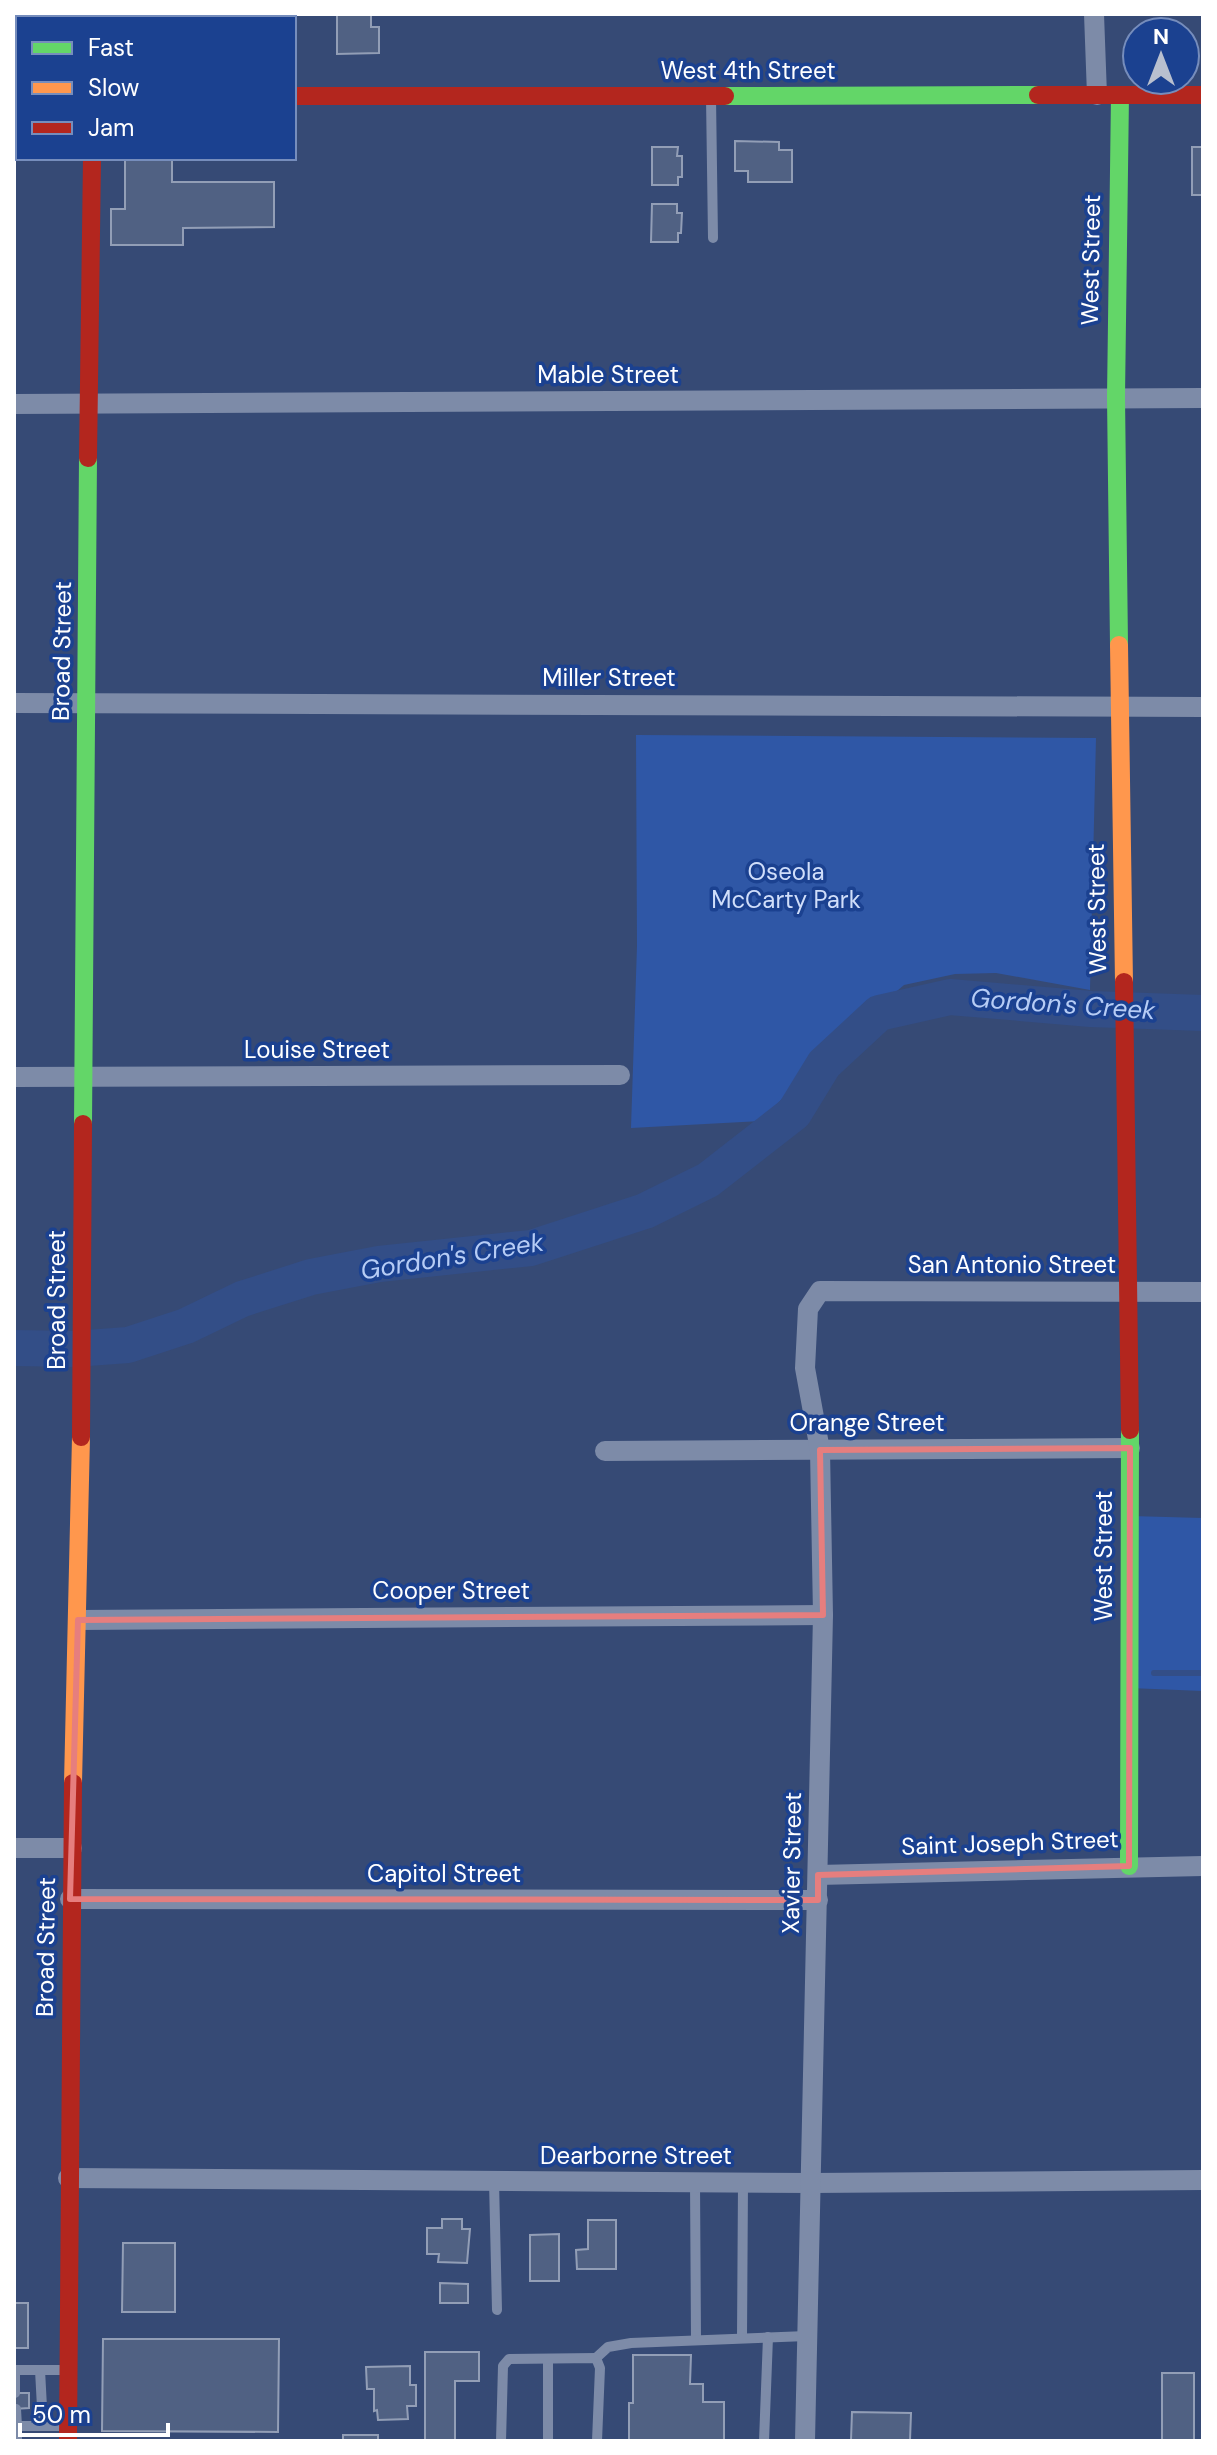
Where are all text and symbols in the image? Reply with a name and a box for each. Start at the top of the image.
legend [16,16,296,160]
north arrow [1121,16,1201,96]
text: N [1153,22,1169,51]
text: Fast [88,32,134,63]
street label: West 4th Street [660,55,836,86]
text: Slow [88,72,139,103]
text: Jam [88,112,134,143]
street label: West Street [1074,194,1107,326]
street label: Mable Street [537,359,679,390]
street label: Broad Street [45,581,78,721]
street label: Miller Street [542,662,676,693]
street label: West Street [1080,843,1113,975]
park label: Oseola McCarty Park [711,856,861,915]
water label: Gordon's Creek [969,981,1157,1027]
street label: Louise Street [244,1034,390,1065]
water label: Gordon's Creek [358,1225,547,1287]
street label: Broad Street [41,1230,72,1370]
street label: San Antonio Street [908,1249,1116,1280]
street label: Orange Street [789,1407,945,1438]
street label: West Street [1088,1491,1119,1621]
street label: Cooper Street [372,1575,530,1606]
street label: Xavier Street [775,1792,808,1934]
street label: Saint Joseph Street [901,1823,1119,1862]
street label: Capitol Street [367,1858,521,1889]
street label: Broad Street [29,1877,62,2017]
street label: Dearborne Street [540,2140,732,2171]
scale bar [20,2387,168,2437]
text: 50 m [32,2399,91,2430]

